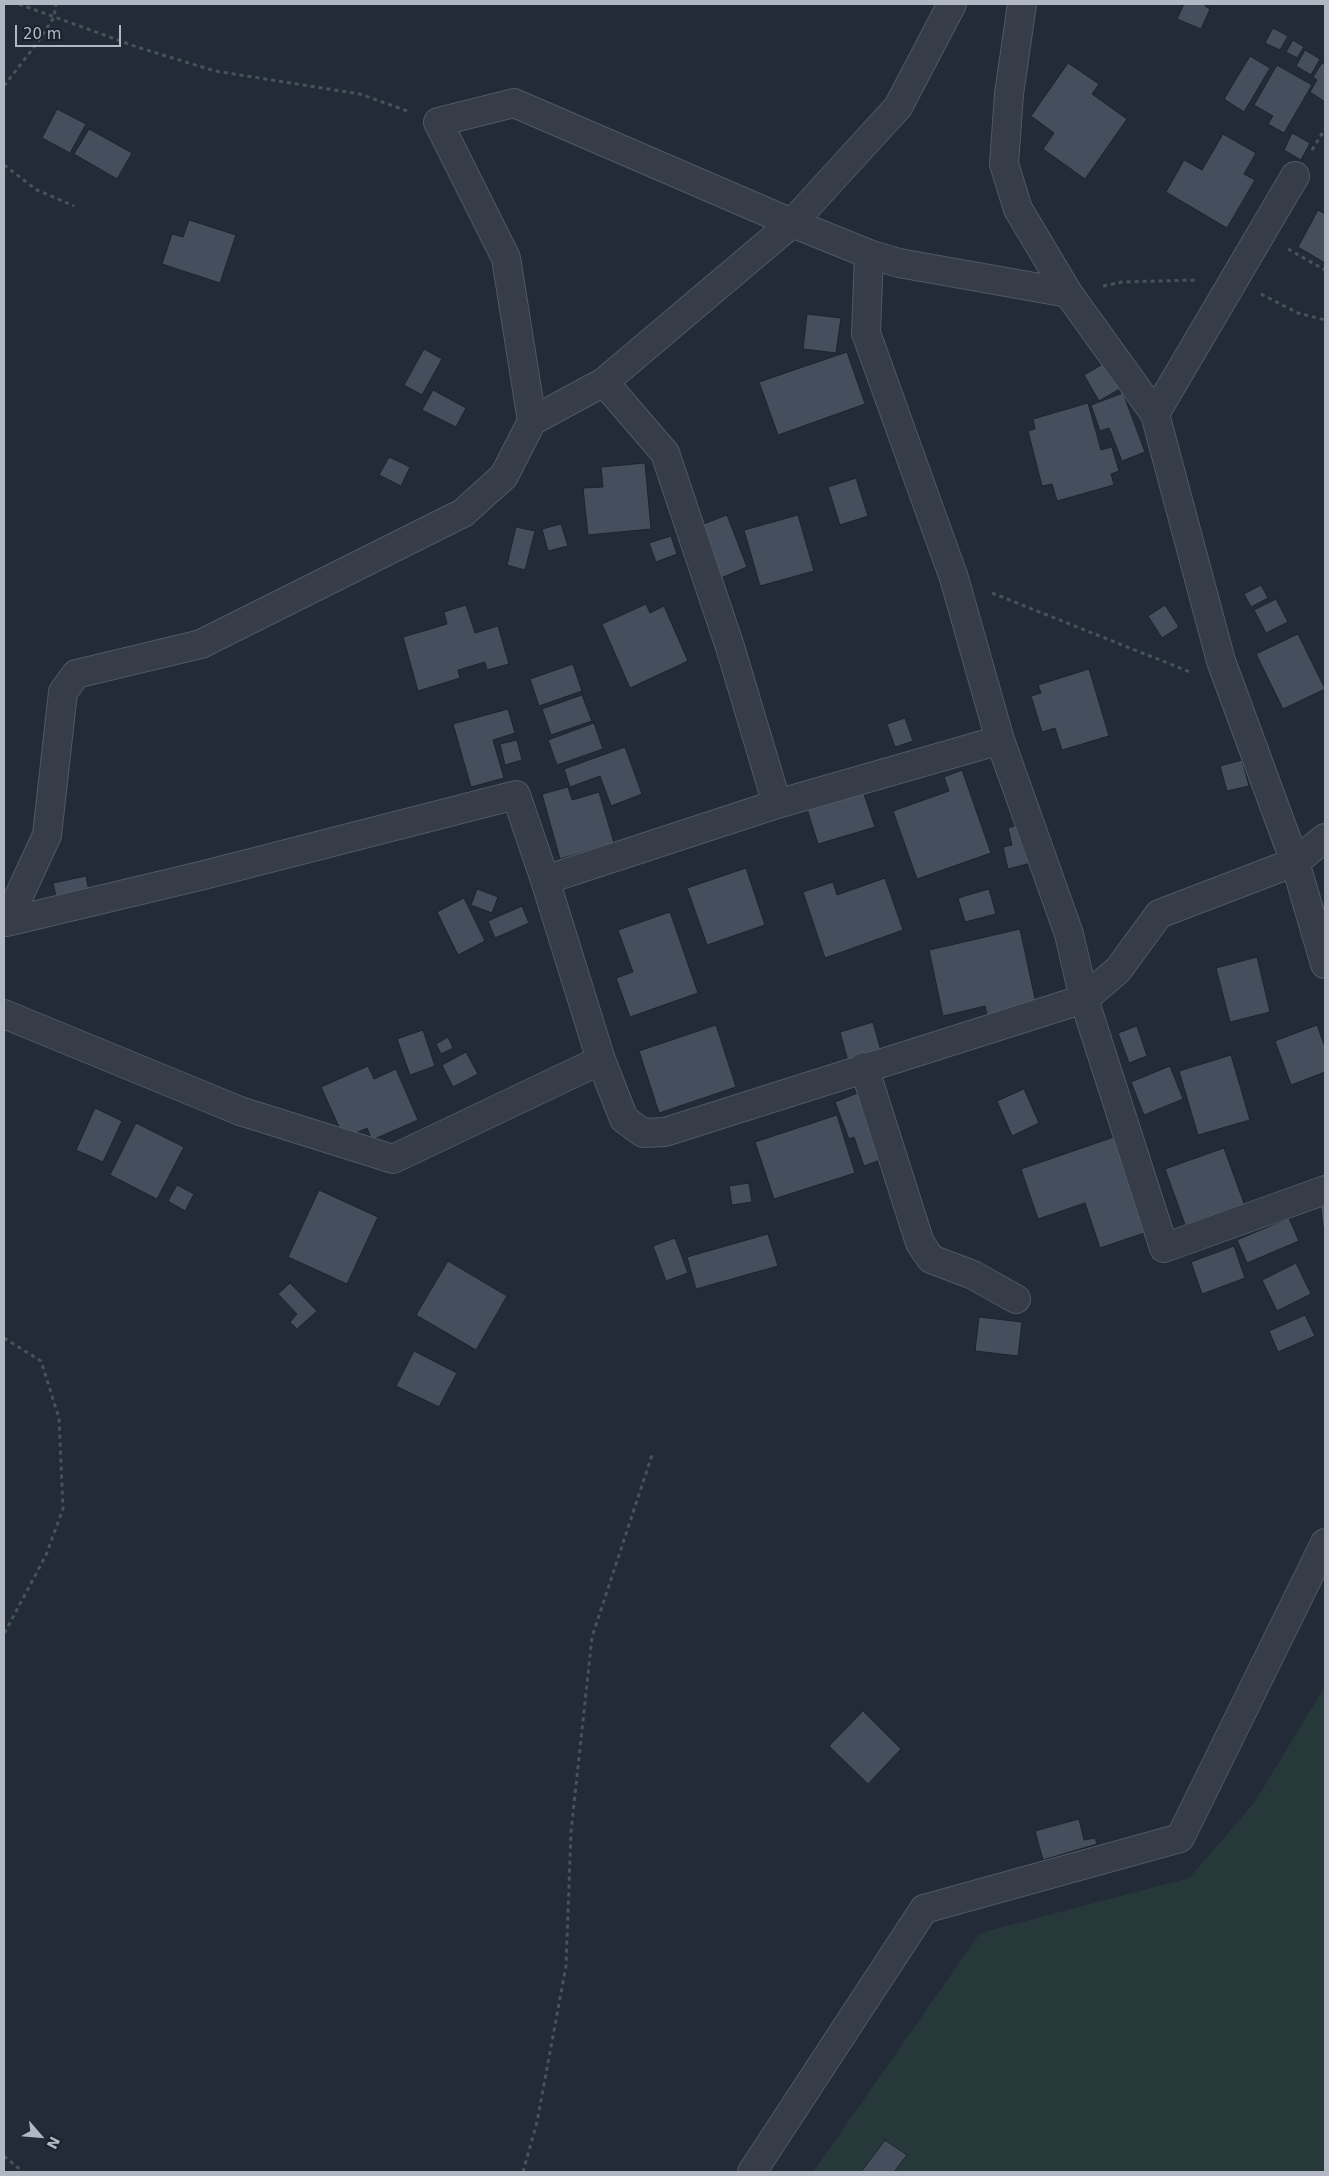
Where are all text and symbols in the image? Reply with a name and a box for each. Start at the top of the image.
scale bar [18,15,124,47]
text: 20 m [23,25,61,43]
north arrow [15,2111,65,2161]
text: N [44,2134,63,2152]

